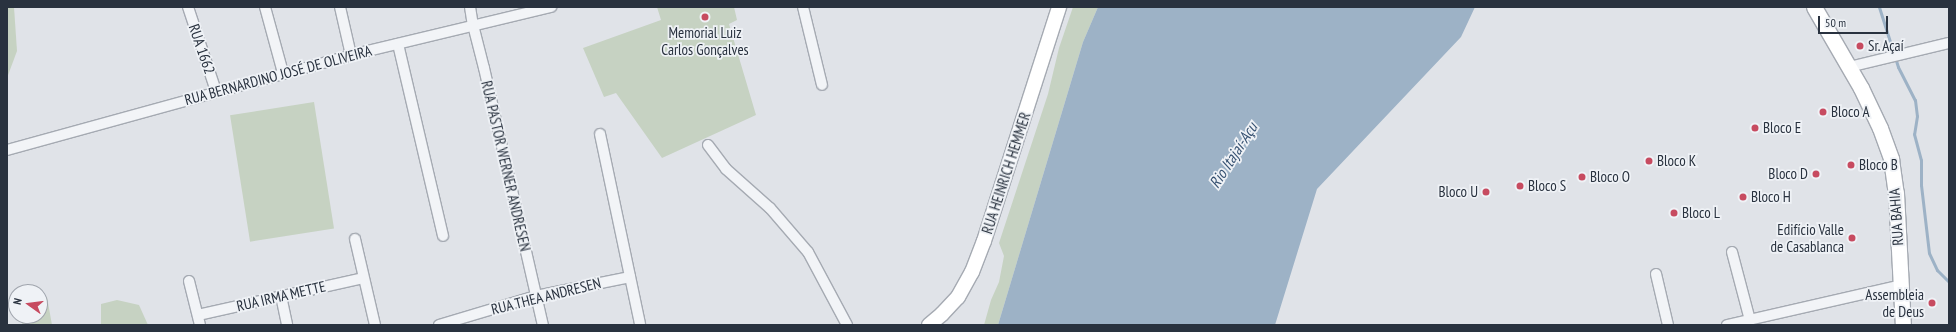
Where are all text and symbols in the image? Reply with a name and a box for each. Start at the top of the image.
scale bar [1820,8,1890,34]
marker: Memorial Luiz Carlos Gonçalves [700,12,710,22]
text: 50 m [1825,15,1846,30]
street label: RUA 1662 [185,21,219,77]
place label: Memorial Luiz Carlos Gonçalves [661,23,749,58]
place label: Sr. Açaí [1868,37,1905,55]
street label: RUA BERNARDINO JOSÉ DE OLIVEIRA [182,41,374,109]
marker: Sr. Açaí [1855,41,1865,51]
street label: RUA PASTOR WERNER ANDRESEN [477,78,535,254]
place label: Bloco A [1831,103,1870,121]
marker: Bloco A [1818,107,1828,117]
street label: RUA HEINRICH HEMMER [978,110,1034,236]
water label: Rio Itajaí-Açu [1205,119,1261,191]
place label: Bloco E [1763,119,1801,137]
marker: Bloco E [1750,123,1760,133]
place label: Bloco K [1657,152,1696,170]
marker: Bloco K [1644,156,1654,166]
place label: Bloco B [1859,156,1898,174]
marker: Bloco B [1846,160,1856,170]
place label: Bloco D [1768,165,1808,183]
place label: Bloco O [1590,168,1630,186]
marker: Bloco D [1811,169,1821,179]
marker: Bloco O [1577,172,1587,182]
place label: Bloco S [1528,177,1566,195]
marker: Bloco S [1515,181,1525,191]
place label: Bloco U [1438,183,1478,201]
marker: Bloco U [1481,187,1491,197]
street label: RUA BAHIA [1885,187,1907,247]
place label: Bloco H [1751,188,1791,206]
marker: Bloco H [1738,192,1748,202]
place label: Bloco L [1682,204,1720,222]
marker: Bloco L [1669,208,1679,218]
place label: Edifício Valle de Casablanca [1770,220,1844,255]
marker: Edifício Valle de Casablanca [1847,233,1857,243]
street label: RUA THEA ANDRESEN [488,273,604,319]
street label: RUA IRMA METTE [234,277,328,315]
north arrow [8,284,48,324]
place label: Assembleia de Deus [1865,285,1924,320]
text: N [10,297,25,306]
marker: Assembleia de Deus [1927,298,1937,308]

